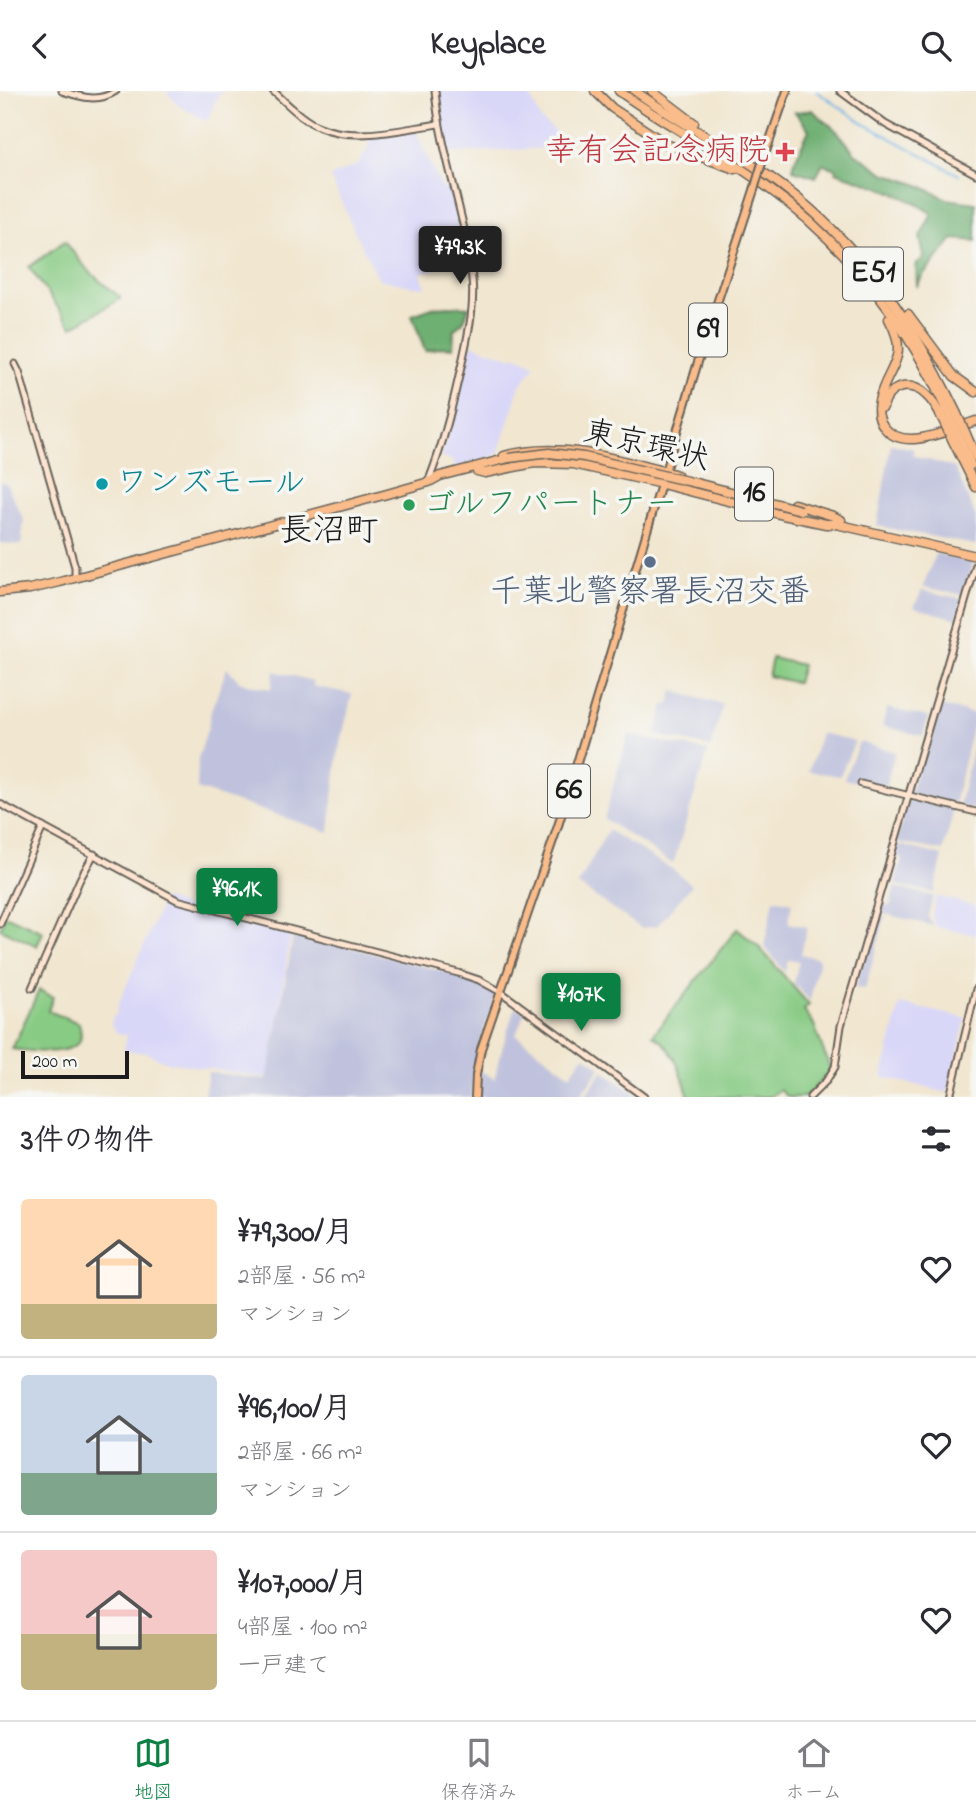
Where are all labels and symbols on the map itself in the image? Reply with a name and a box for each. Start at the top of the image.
place label: 幸有会記念病院 [545,129,769,176]
marker: 幸有会記念病院 [775,142,795,162]
pin: ¥79.3K [403,227,517,286]
road number: E51 [843,247,903,301]
road number: 69 [689,304,727,357]
street label: 東京環状 [578,410,714,484]
place label: ワンズモール [116,461,306,508]
road number: 16 [735,467,773,521]
marker: ワンズモール [94,476,110,492]
place label: ゴルフパートナー [423,482,678,529]
marker: ゴルフパートナー [401,497,417,513]
district label: 長沼町 [280,508,379,556]
marker: 千葉北警察署長沼交番 [642,554,658,570]
place label: 千葉北警察署長沼交番 [490,570,810,617]
road number: 66 [548,765,590,817]
pin: ¥96.1K [180,869,294,928]
pin: ¥107K [532,974,630,1033]
scale bar [21,1048,130,1080]

